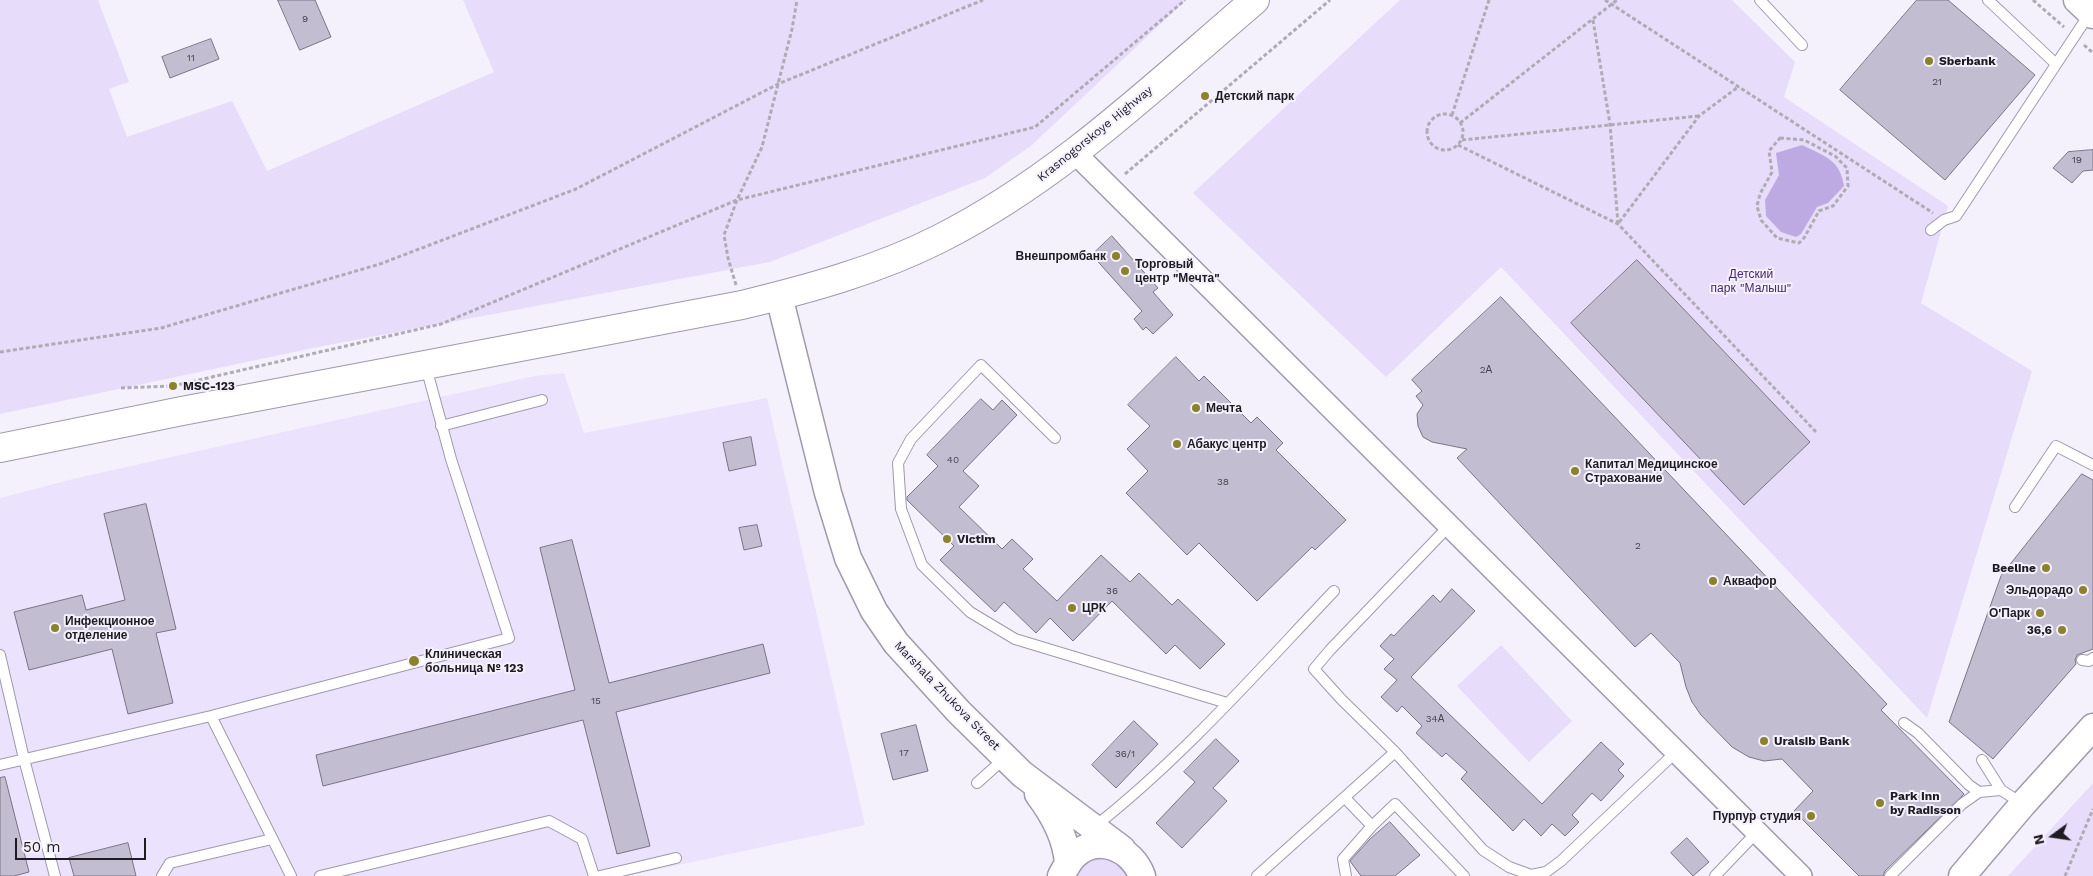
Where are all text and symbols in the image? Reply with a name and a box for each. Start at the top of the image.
house number: 9 [302,13,308,25]
house number: 11 [187,52,195,64]
place label: Sberbank [1939,54,1996,68]
marker: Sberbank [1923,55,1935,67]
house number: 21 [1932,76,1942,88]
street label: Krasnogorskoye Highway [1035,83,1155,185]
place label: Детский парк [1215,89,1294,103]
marker: Детский парк [1199,90,1211,102]
house number: 19 [2072,154,2082,166]
place label: Внешпромбанк [1016,249,1106,263]
marker: Внешпромбанк [1110,250,1122,262]
place label: Торговый центр "Мечта" [1135,257,1220,285]
marker: Торговый центр "Мечта" [1119,265,1131,277]
park label: Детский парк "Малыш" [1711,267,1791,295]
house number: 2А [1480,364,1492,376]
place label: MSC-123 [183,379,235,393]
marker: MSC-123 [167,380,179,392]
place label: Мечта [1206,401,1242,415]
marker: Мечта [1190,402,1202,414]
place label: Абакус центр [1187,437,1267,451]
marker: Абакус центр [1171,438,1183,450]
house number: 40 [947,454,959,466]
place label: Капитал Медицинское Страхование [1585,457,1718,485]
marker: Капитал Медицинское Страхование [1569,465,1581,477]
house number: 38 [1217,476,1229,488]
place label: Victim [957,532,996,546]
marker: Victim [941,533,953,545]
house number: 2 [1635,540,1641,552]
place label: Beeline [1992,561,2036,575]
marker: Beeline [2040,562,2052,574]
place label: Аквафор [1723,574,1777,588]
marker: Аквафор [1707,575,1719,587]
place label: Эльдорадо [2006,583,2073,597]
marker: Эльдорадо [2077,584,2089,596]
house number: 36 [1106,585,1118,597]
place label: ЦРК [1082,601,1106,615]
marker: ЦРК [1066,602,1078,614]
place label: О'Парк [1989,606,2030,620]
marker: О'Парк [2034,607,2046,619]
place label: Инфекционное отделение [65,614,154,642]
marker: Инфекционное отделение [49,622,61,634]
place label: 36,6 [2027,623,2052,637]
marker: 36,6 [2056,624,2068,636]
street label: Marshala Zhukova Street [891,638,1003,754]
place label: Клиническая больница № 123 [425,647,524,675]
marker: Клиническая больница № 123 [407,654,421,668]
house number: 15 [591,695,601,707]
house number: 34А [1426,713,1444,725]
place label: Uralsib Bank [1774,734,1849,748]
marker: Uralsib Bank [1758,735,1770,747]
house number: 17 [899,747,909,759]
house number: 36/1 [1115,748,1135,760]
place label: Park Inn by Radisson [1890,789,1961,817]
marker: Park Inn by Radisson [1874,797,1886,809]
place label: Пурпур студия [1713,809,1801,823]
marker: Пурпур студия [1805,810,1817,822]
north arrow [2028,811,2078,861]
scale bar [18,828,149,860]
text: N [2029,833,2047,847]
text: 50 m [23,838,60,856]

